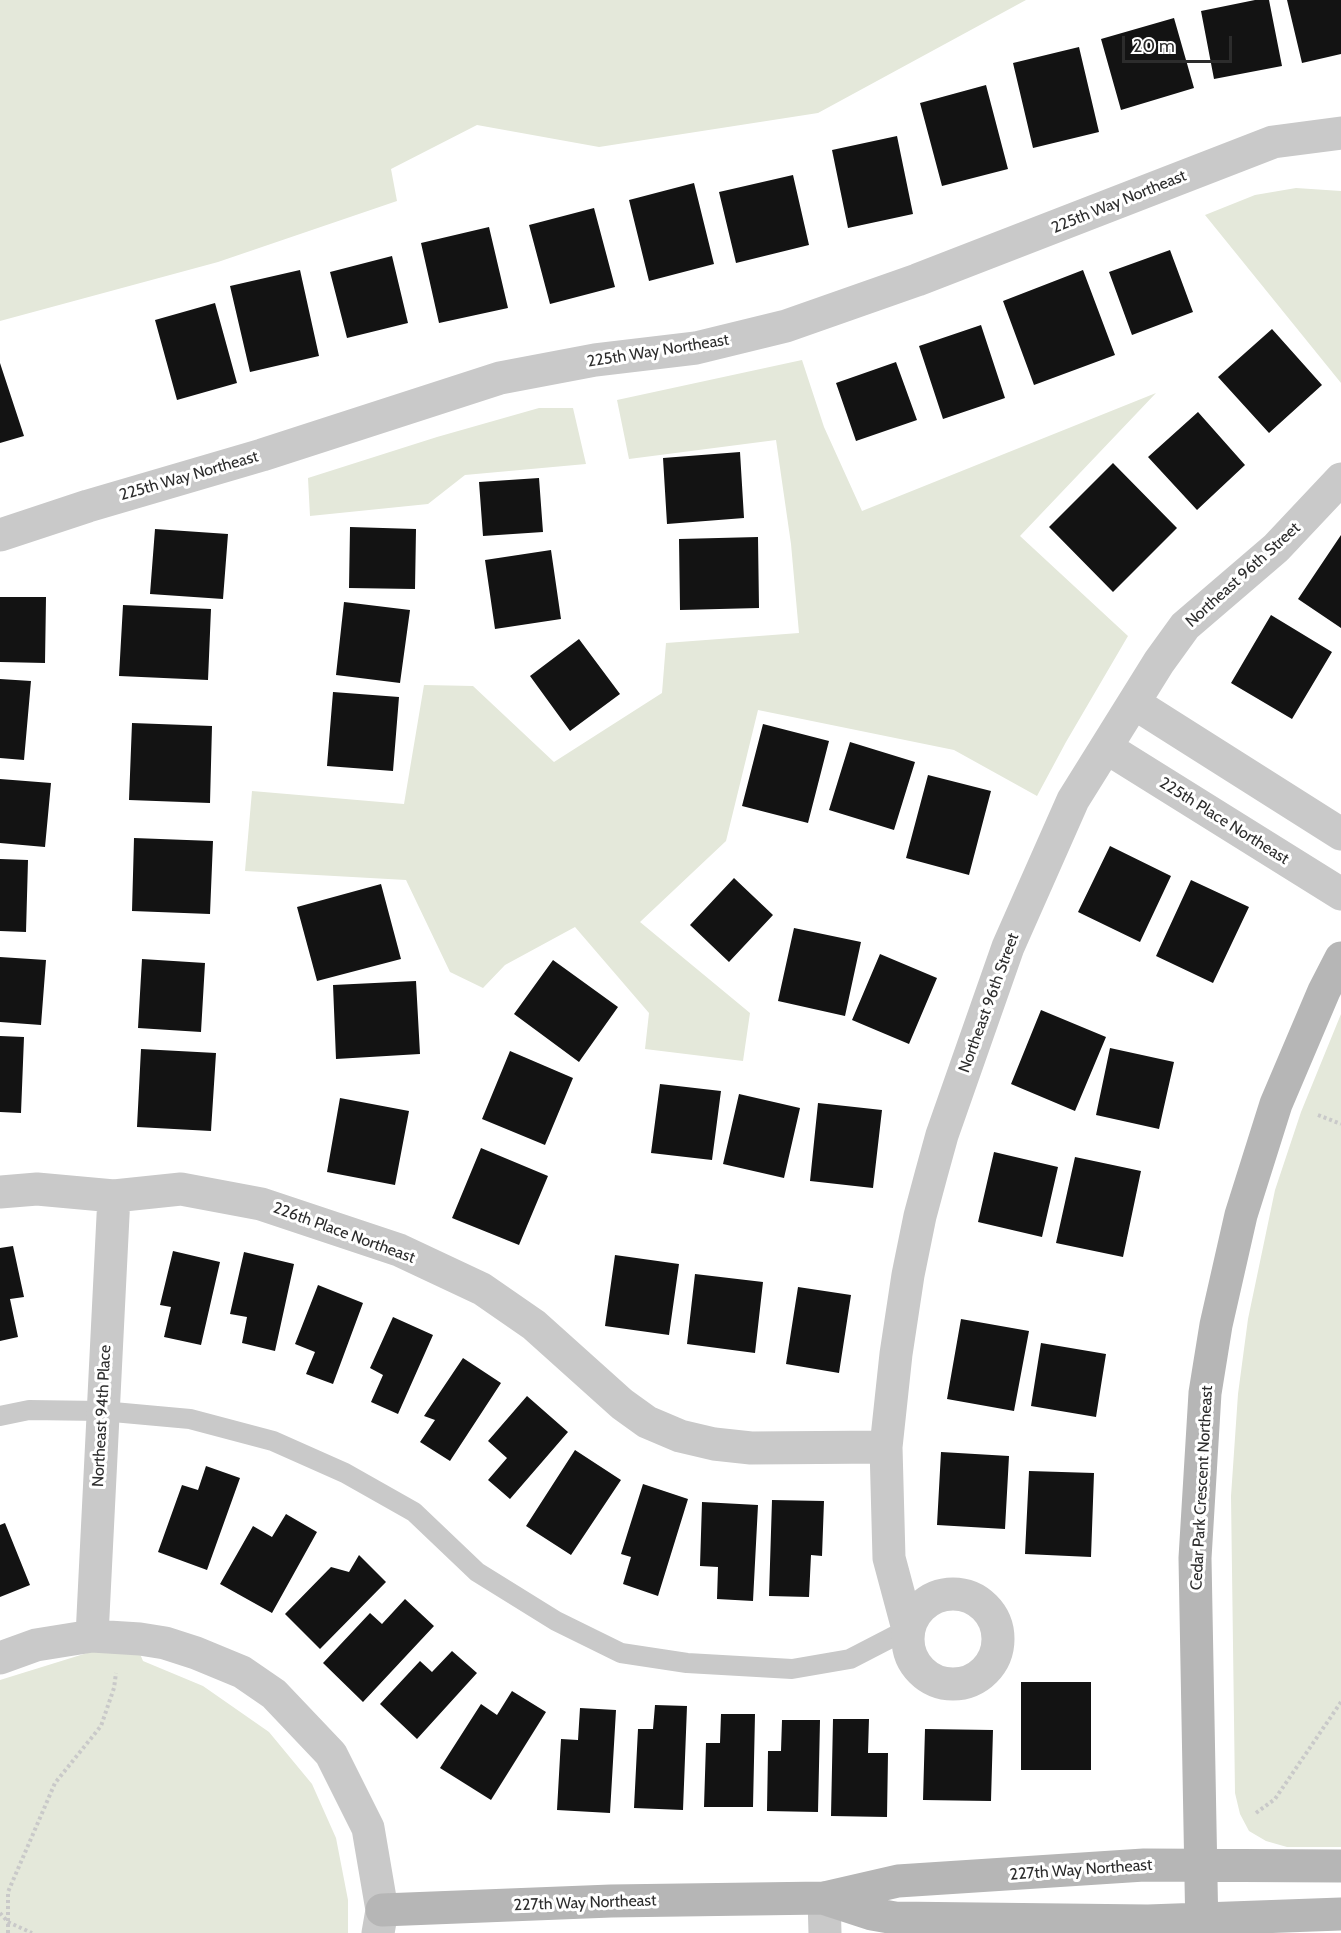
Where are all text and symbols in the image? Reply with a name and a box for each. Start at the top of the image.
scale bar [1125,24,1234,62]
text: 20 m [1133,35,1175,57]
street label: 225th Way Northeast [1049,166,1189,238]
street label: 225th Way Northeast [586,330,730,372]
street label: 225th Way Northeast [117,447,261,505]
street label: Northeast 96th Street [1182,519,1304,631]
street label: 225th Place Northeast [1156,773,1292,869]
street label: Northeast 96th Street [955,930,1023,1076]
street label: 226th Place Northeast [270,1198,418,1268]
street label: Northeast 94th Place [89,1344,115,1488]
street label: Cedar Park Crescent Northeast [1187,1385,1217,1591]
street label: 227th Way Northeast [1009,1855,1153,1885]
street label: 227th Way Northeast [513,1891,657,1915]

